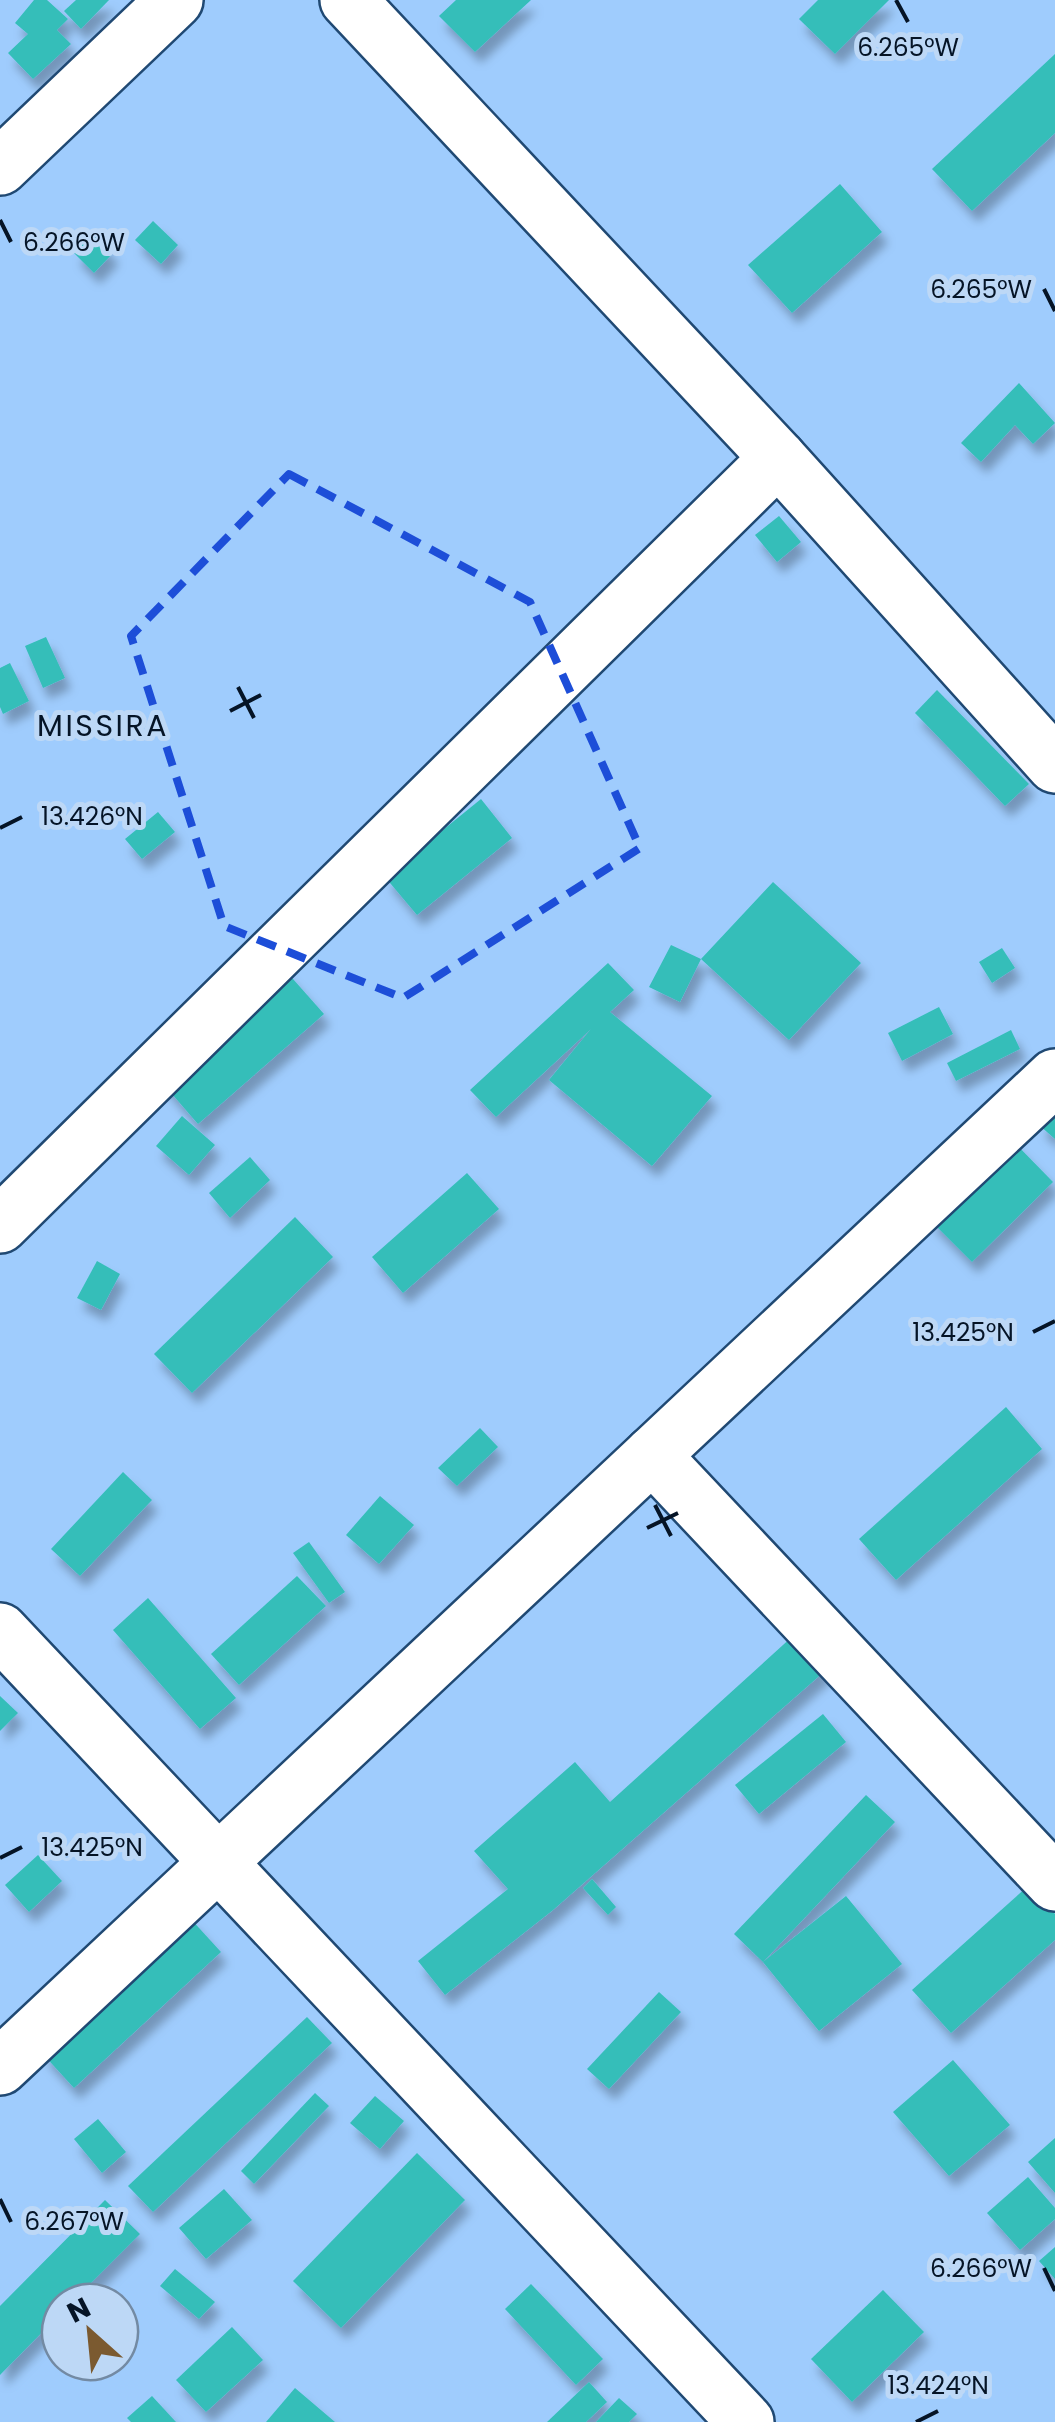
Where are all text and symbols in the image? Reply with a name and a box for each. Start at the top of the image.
text: 6.265°W [857,30,959,65]
text: 6.266°W [23,225,125,260]
text: 6.265°W [930,272,1032,307]
district label: MISSIRA [37,704,169,747]
text: 13.426°N [41,799,143,834]
text: 13.425°N [912,1315,1014,1350]
text: 13.425°N [41,1830,143,1865]
text: 6.267°W [24,2204,124,2239]
text: 6.266°W [930,2251,1032,2286]
north arrow [40,2282,140,2382]
text: N [61,2288,97,2332]
text: 13.424°N [887,2368,989,2403]

